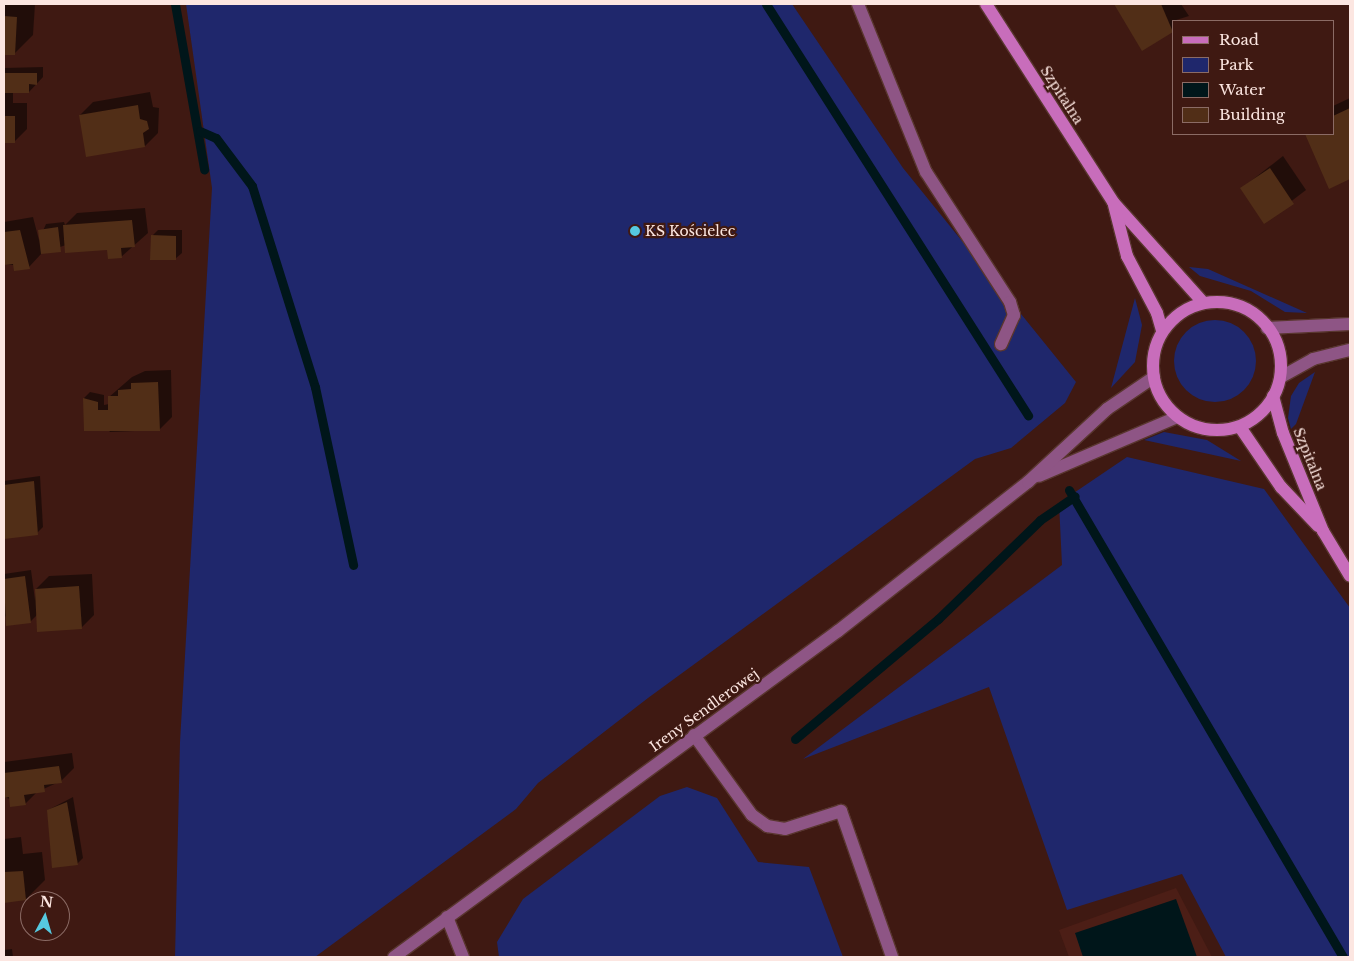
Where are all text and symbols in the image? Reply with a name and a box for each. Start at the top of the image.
legend [1172,20,1334,135]
text: Road [1219,30,1259,49]
text: Park [1219,55,1254,74]
street label: Szpitalna [1037,63,1087,127]
text: Water [1219,80,1265,99]
text: Building [1219,105,1285,124]
place label: KS Kościelec [645,223,735,239]
marker: KS Kościelec [629,225,641,237]
street label: Szpitalna [1290,425,1330,493]
street label: Ireny Sendlerowej [646,665,762,755]
north arrow [20,891,70,941]
text: N [39,892,54,912]

